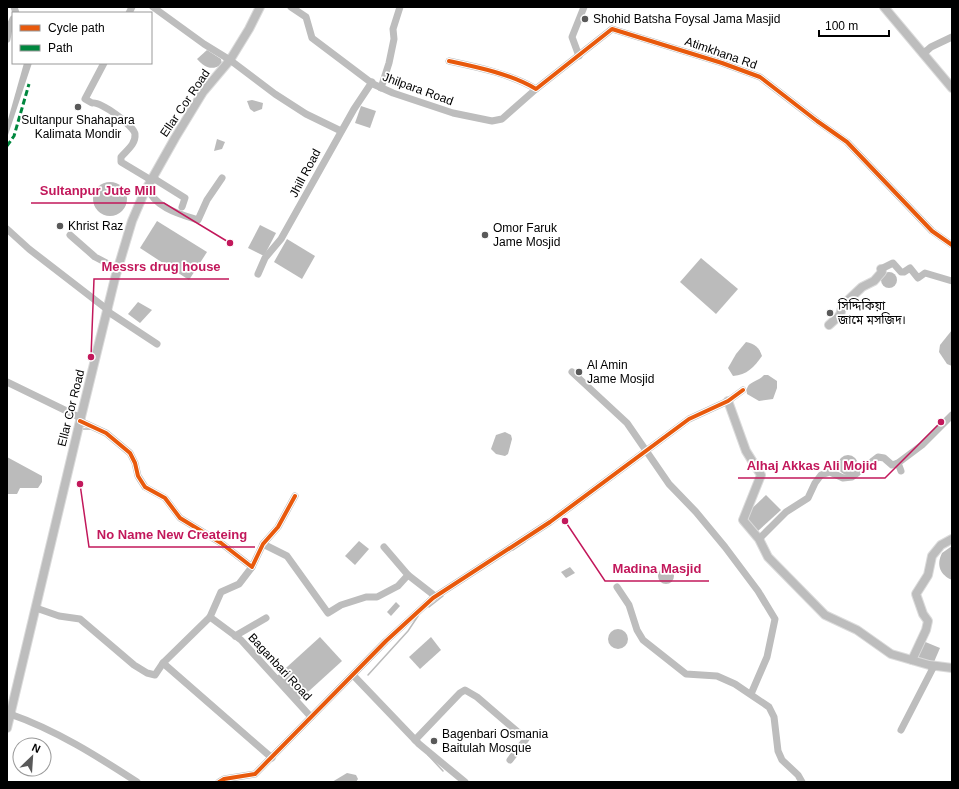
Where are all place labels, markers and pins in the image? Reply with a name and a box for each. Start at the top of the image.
place label: Shohid Batsha Foysal Jama Masjid [593,12,780,26]
marker: Shohid Batsha Foysal Jama Masjid [580,14,590,24]
marker: Sultanpur Shahapara Kalimata Mondir [73,102,83,112]
place label: Sultanpur Shahapara Kalimata Mondir [21,113,135,141]
callout: Sultanpur Jute Mill [31,178,164,203]
place label: Khrist Raz [68,219,123,233]
marker: Khrist Raz [55,221,65,231]
place label: Omor Faruk Jame Mosjid [493,221,560,249]
marker: Omor Faruk Jame Mosjid [480,230,490,240]
callout: Messrs drug house [94,254,229,279]
place label: সিদ্দিকিয়া জামে মসজিদ। [837,298,906,327]
marker: সিদ্দিকিয়া জামে মসজিদ। [825,308,835,318]
place label: Al Amin Jame Mosjid [587,358,654,386]
marker: Al Amin Jame Mosjid [574,367,584,377]
callout: Alhaj Akkas Ali Mojid [738,453,885,478]
callout: No Name New Createing [89,522,255,547]
callout: Madina Masjid [605,556,709,581]
place label: Bagenbari Osmania Baitulah Mosque [442,727,548,755]
marker: Bagenbari Osmania Baitulah Mosque [429,736,439,746]

